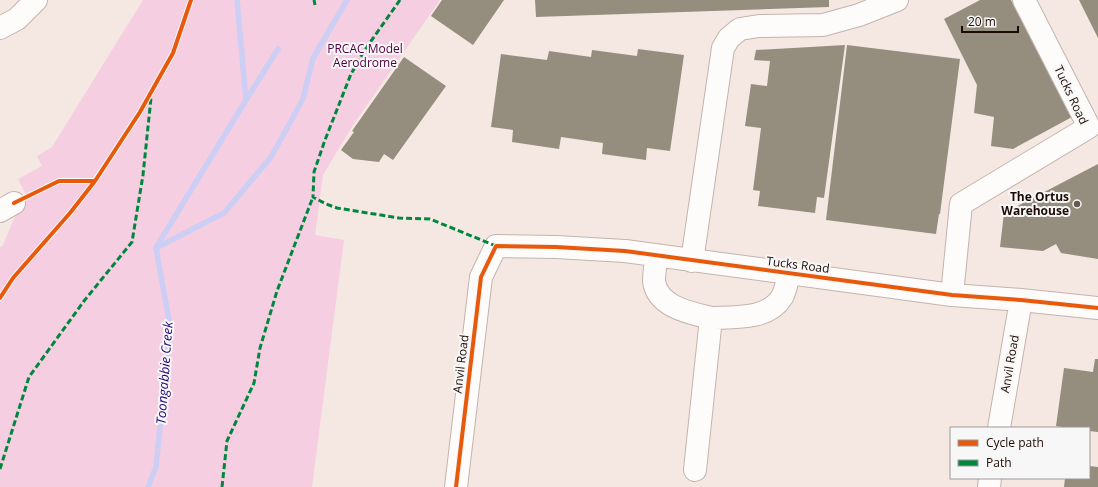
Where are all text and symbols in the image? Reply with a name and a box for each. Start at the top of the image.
scale bar [962,8,1018,34]
text: 20 m [968,13,996,30]
park label: PRCAC Model Aerodrome [327,40,403,71]
street label: Tucks Road [1050,62,1093,127]
place label: The Ortus Warehouse [1001,188,1069,219]
marker: The Ortus Warehouse [1072,199,1082,209]
street label: Tucks Road [766,252,831,277]
water label: Toongabbie Creek [151,320,177,425]
street label: Anvil Road [448,334,473,394]
street label: Anvil Road [996,334,1023,394]
legend [950,427,1090,479]
text: Cycle path [986,434,1044,451]
text: Path [986,454,1012,471]

